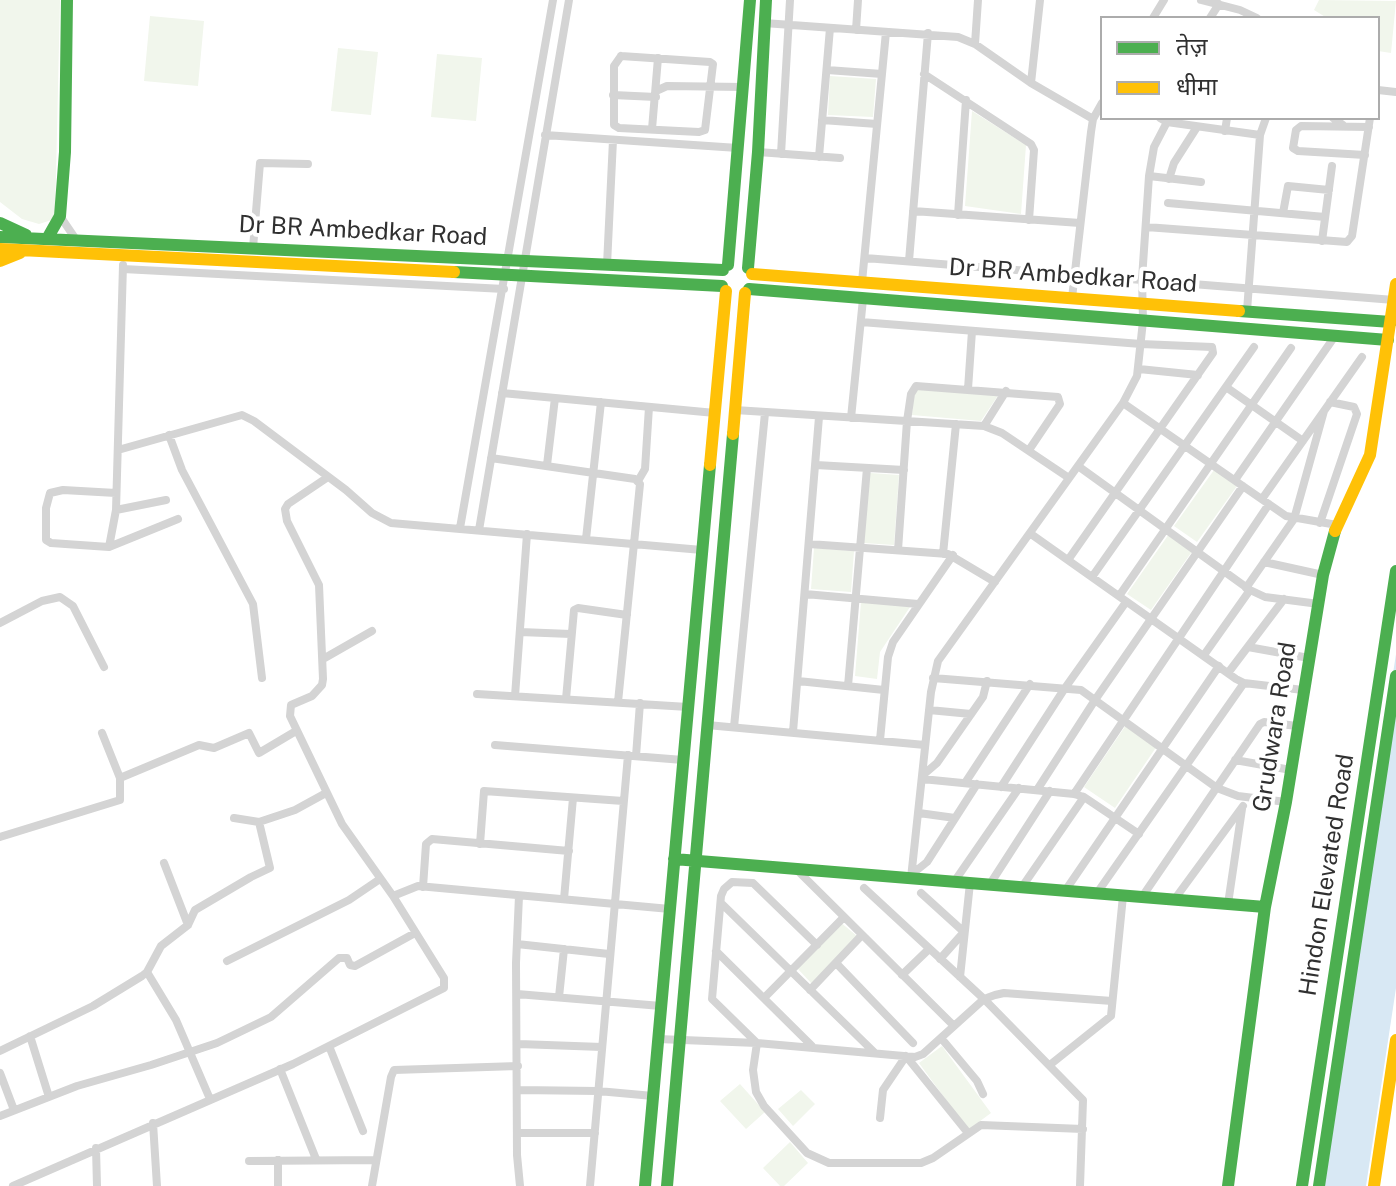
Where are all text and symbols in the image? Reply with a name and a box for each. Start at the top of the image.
legend [1100,16,1380,120]
text: तेज़ [1176,32,1208,60]
text: धीमा [1176,72,1218,100]
street label: Dr BR Ambedkar Road [238,210,488,252]
street label: Dr BR Ambedkar Road [948,253,1198,299]
street label: Grudwara Road [1247,640,1303,814]
street label: Hindon Elevated Road [1294,752,1360,998]

